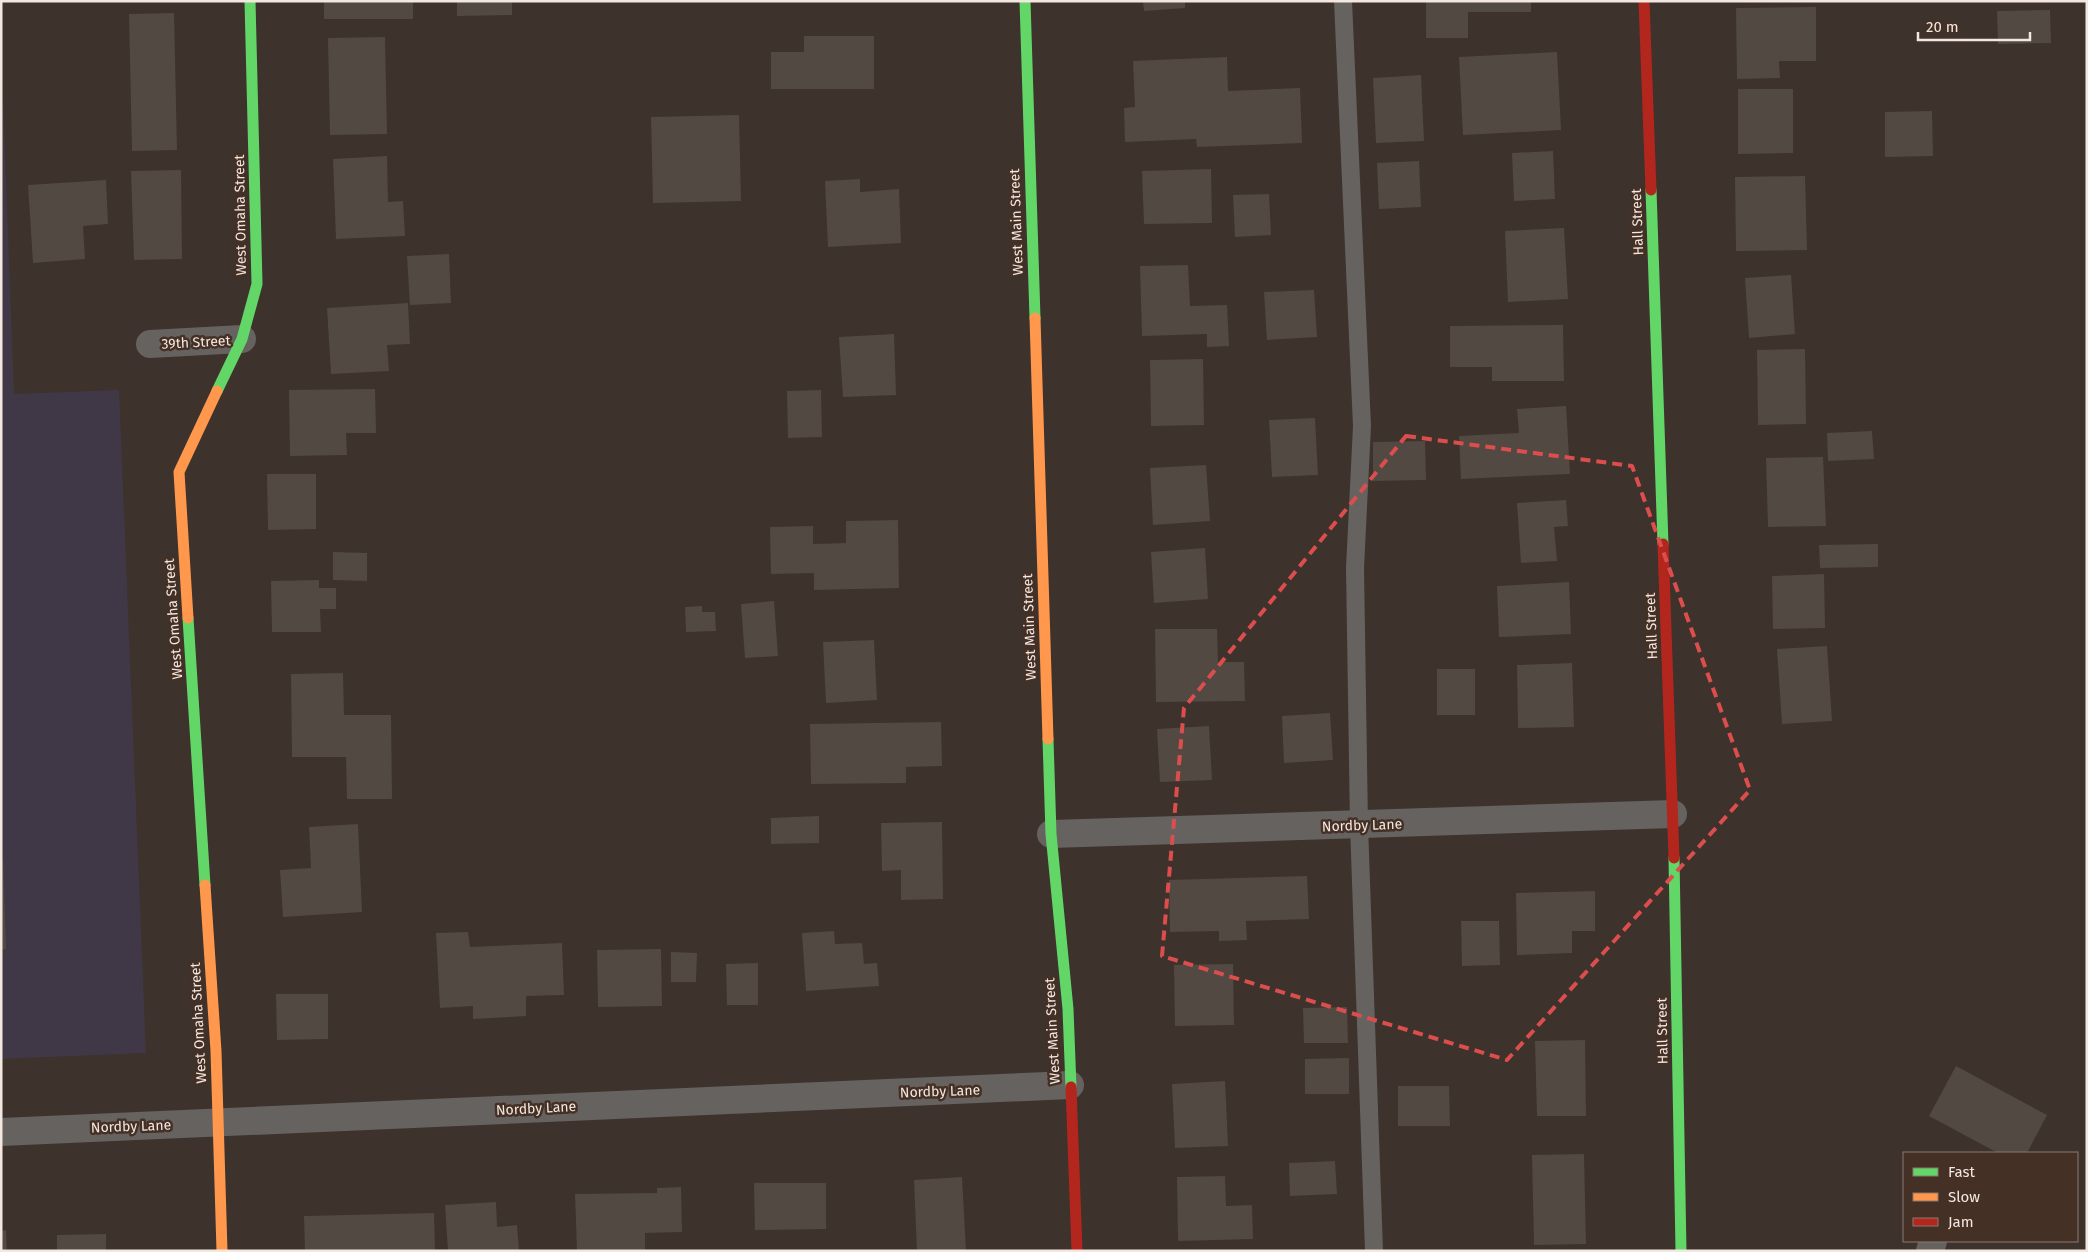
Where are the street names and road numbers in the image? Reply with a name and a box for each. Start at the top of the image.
street label: West Omaha Street [231,153,250,276]
street label: West Main Street [1006,167,1027,276]
street label: Hall Street [1628,187,1647,256]
street label: 39th Street [161,332,232,353]
street label: West Omaha Street [161,557,186,680]
street label: West Main Street [1019,572,1040,681]
street label: Hall Street [1642,591,1661,660]
street label: Nordby Lane [1322,816,1402,835]
street label: West Omaha Street [187,961,210,1084]
street label: West Main Street [1041,976,1064,1085]
street label: Hall Street [1653,996,1672,1065]
street label: Nordby Lane [900,1082,980,1101]
street label: Nordby Lane [496,1098,577,1119]
street label: Nordby Lane [91,1117,171,1136]

